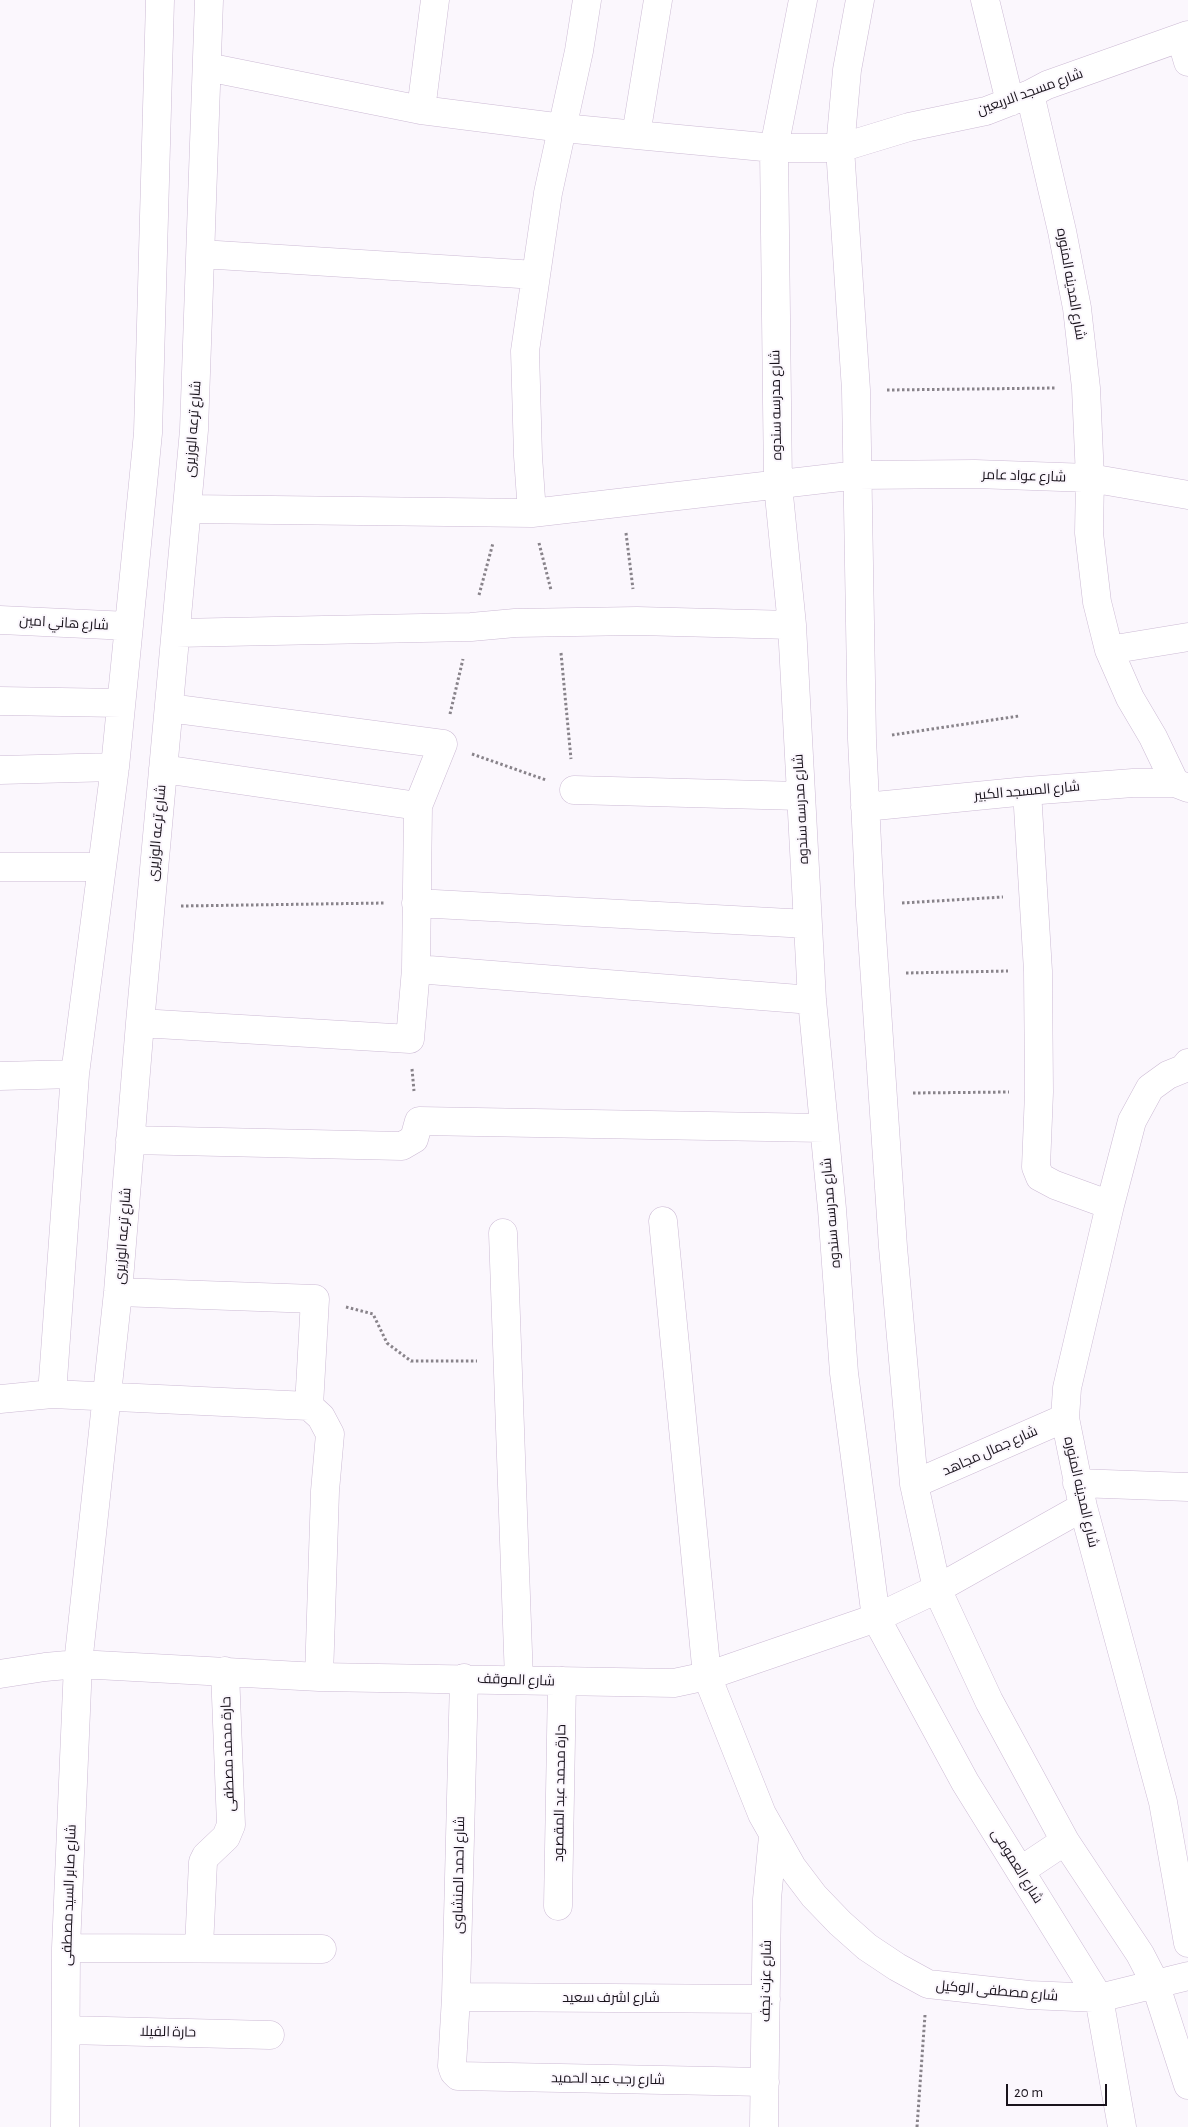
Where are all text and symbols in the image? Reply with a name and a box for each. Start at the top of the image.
street label: شارع مسجد الاربعين [975,65,1085,119]
street label: شارع المدينه المنوره [1053,227,1089,341]
street label: شارع مدرسه سندوه [767,350,785,460]
street label: شارع ترعه الوزيرى [181,380,205,478]
street label: شارع عواد عامر [982,466,1066,486]
street label: شارع هاني امين [19,612,109,634]
street label: شارع مدرسه سندوه [790,753,812,865]
street label: شارع المسجد الكبير [973,778,1081,804]
street label: شارع ترعه الوزيرى [144,784,170,882]
street label: شارع مدرسه سندوه [818,1157,844,1269]
street label: شارع ترعه الوزيرى [111,1187,135,1285]
street label: شارع جمال مجاهد [940,1422,1040,1480]
street label: شارع المدينه المنوره [1060,1435,1102,1549]
street label: شارع الموقف [477,1670,555,1690]
street label: حارة محمد مصطفى [218,1696,238,1812]
street label: حارة محمد عبد المقصود [550,1724,570,1862]
street label: شارع احمد المنشاوى [450,1816,468,1934]
street label: شارع صابر السيد مصطفى [58,1824,80,1966]
street label: شارع العمومى [987,1826,1047,1906]
street label: شارع عزت نجف [757,1940,775,2022]
street label: شارع مصطفى الوكيل [935,1977,1059,2005]
street label: شارع اشرف سعيد [562,1990,660,2006]
street label: حارة الفيلا [140,2023,196,2041]
street label: شارع رجب عبد الحميد [551,2070,665,2088]
scale bar [1008,2074,1109,2106]
text: 20 m [1014,2085,1043,2100]

